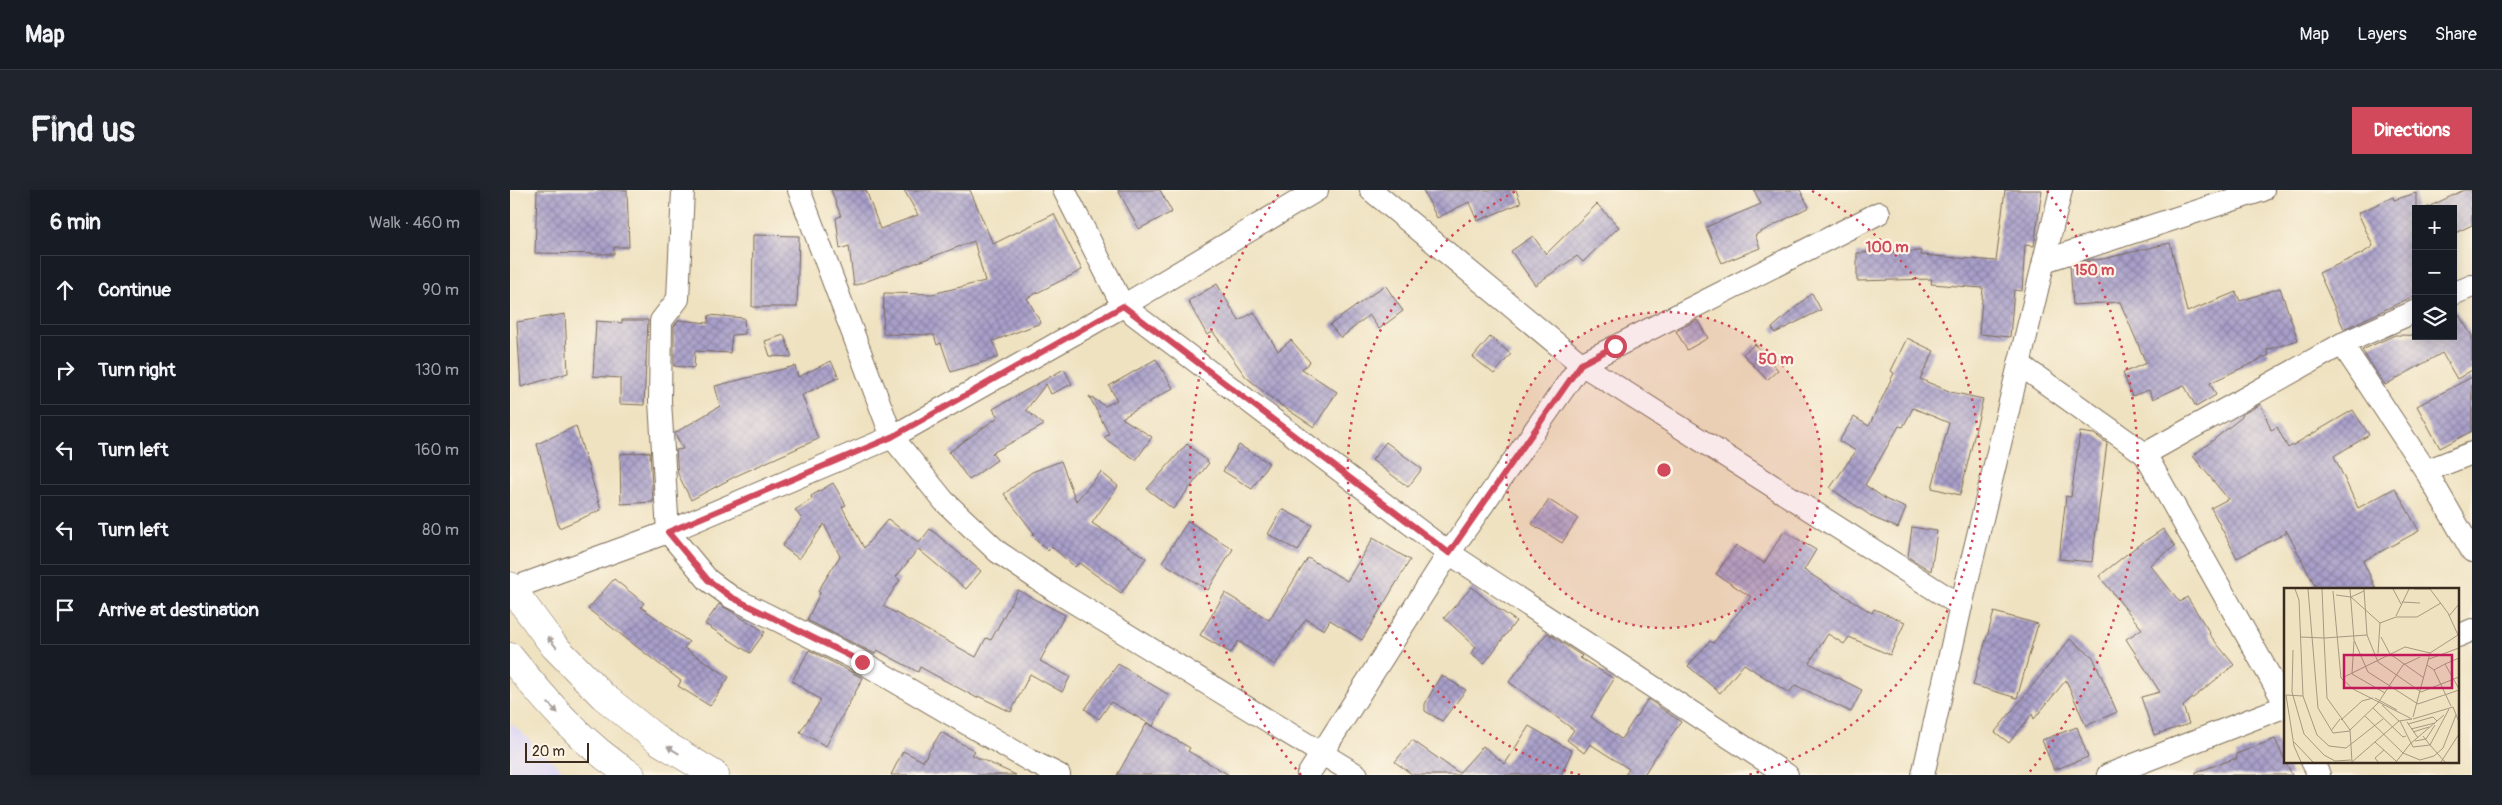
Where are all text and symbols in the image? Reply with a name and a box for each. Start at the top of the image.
text: Map [25,20,65,49]
text: Map [2300,23,2329,46]
text: Layers [2357,23,2407,46]
text: Share [2435,23,2477,46]
button: Directions [2352,107,2472,154]
text: Find us [30,108,135,152]
map controls [2412,205,2457,340]
button: + [2412,205,2457,250]
text: 6 min [50,209,101,236]
text: Walk · 460 m [369,213,460,233]
text: 100 m [1866,238,1908,257]
button: − [2412,250,2457,295]
text: 150 m [2074,261,2114,280]
icon: ahead [51,276,79,304]
text: Continue [98,278,171,302]
text: 90 m [422,280,459,300]
button: layers [2412,295,2457,340]
route start [1604,335,1627,358]
text: 50 m [1759,350,1793,369]
icon: right [51,356,79,384]
text: Turn right [98,358,176,382]
text: 130 m [415,360,459,380]
icon: left [51,436,79,464]
text: Turn left [98,438,168,462]
text: 160 m [415,440,459,460]
centre of rings [1655,461,1673,479]
icon: left [51,516,79,544]
text: Turn left [98,518,168,542]
text: 80 m [422,520,459,540]
inset map [2284,588,2460,762]
icon: arrive [51,596,79,624]
text: Arrive at destination [98,598,259,622]
one-way arrow [546,636,557,649]
route end [851,651,874,674]
one-way arrow [547,701,559,713]
scale bar [525,740,589,763]
text: 20 m [532,743,565,760]
one-way arrow [666,745,679,754]

